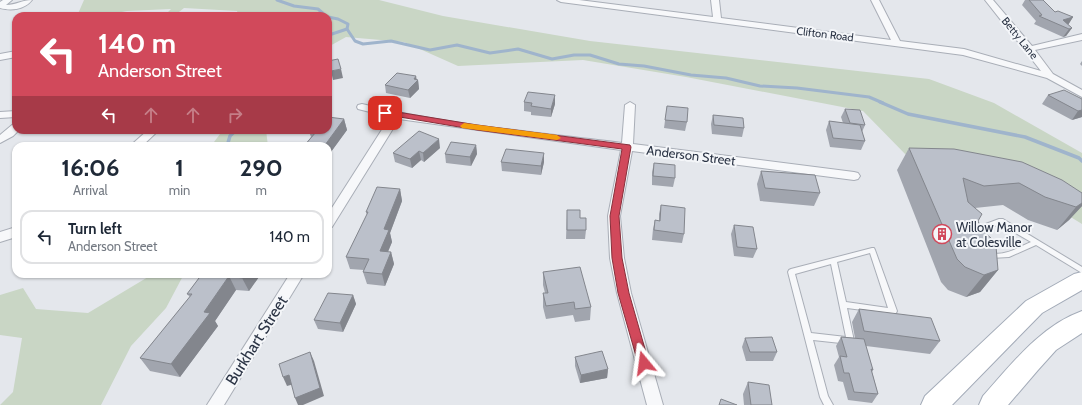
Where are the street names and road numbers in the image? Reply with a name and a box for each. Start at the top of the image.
street label: Betty Lane [999,14,1041,62]
street label: Clifton Road [796,24,854,44]
street label: Anderson Street [646,142,737,168]
street label: Burkhart Street [221,292,292,388]

